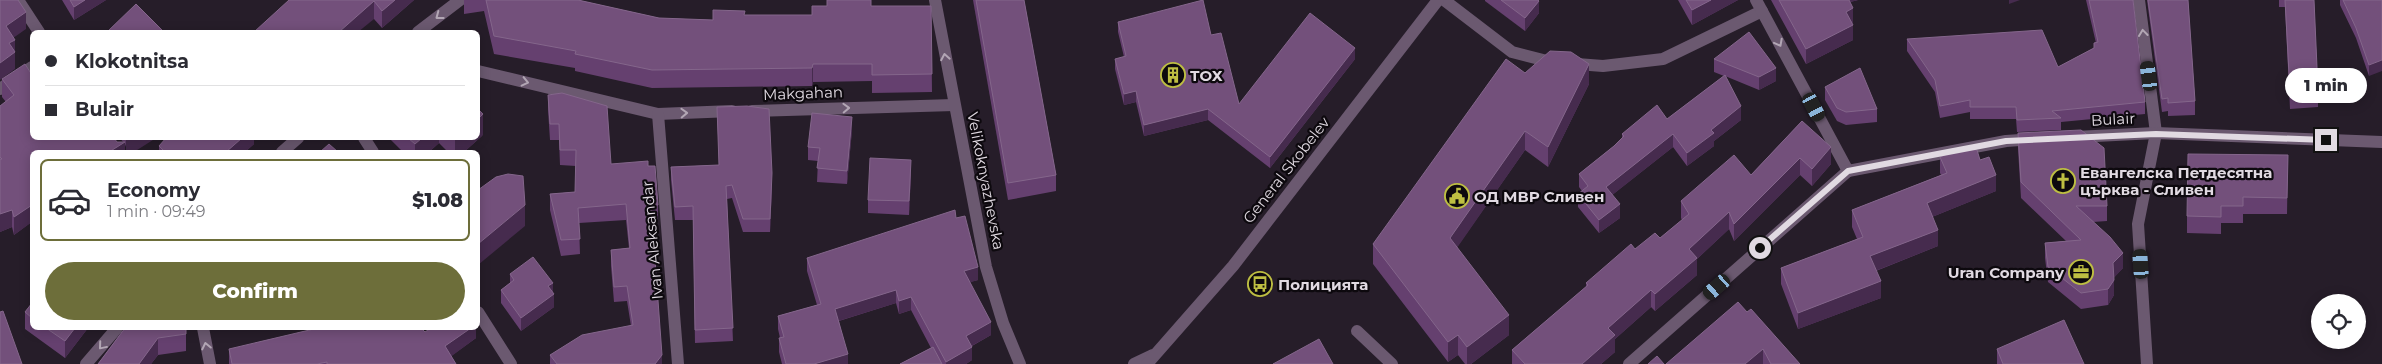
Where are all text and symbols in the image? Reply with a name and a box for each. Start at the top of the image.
one-way arrow [436,11,445,19]
one-way arrow [2139,29,2149,37]
one-way arrow [1773,38,1783,47]
text: Klokotnitsa [75,50,189,73]
one-way arrow [941,53,951,61]
car [2139,60,2158,92]
building icon: ТОХ [1160,62,1186,88]
place label: ТОХ [1190,66,1223,85]
callout: 1 min [2285,68,2367,102]
one-way arrow [520,76,529,87]
text: 1 min [2304,76,2348,95]
street label: Makgahan [763,82,843,104]
car [1800,90,1827,124]
text: Bulair [75,98,134,121]
one-way arrow [842,103,850,113]
one-way arrow [680,108,688,118]
street label: Bulair [2090,108,2136,130]
street label: Velikoknyazhevska [963,110,1009,252]
street label: General Skobelev [1239,112,1334,227]
route end [2315,129,2337,151]
place label: Евангелска Петдесятна църква - Сливен [2080,163,2272,199]
church icon: Евангелска Петдесятна църква - Сливен [2050,168,2076,194]
icon: car [47,178,92,223]
text: Economy [107,179,200,202]
street label: Ivan Aleksandar [637,180,667,300]
public building icon: ОД МВР Сливен [1444,183,1470,209]
place label: ОД МВР Сливен [1474,187,1604,206]
text: $1.08 [412,189,463,212]
text: 1 min · 09:49 [107,202,205,221]
route start [1749,237,1771,259]
car [2132,249,2149,279]
office icon: Uran Company [2068,259,2094,285]
button: Confirm [45,262,465,320]
place label: Uran Company [1948,263,2065,282]
bus stop icon: Полицията [1247,271,1273,297]
car [1700,271,1733,303]
place label: Полицията [1278,275,1368,294]
map controls [2311,294,2366,349]
button: locate [2311,294,2366,349]
one-way arrow [98,340,107,349]
one-way arrow [202,341,212,350]

